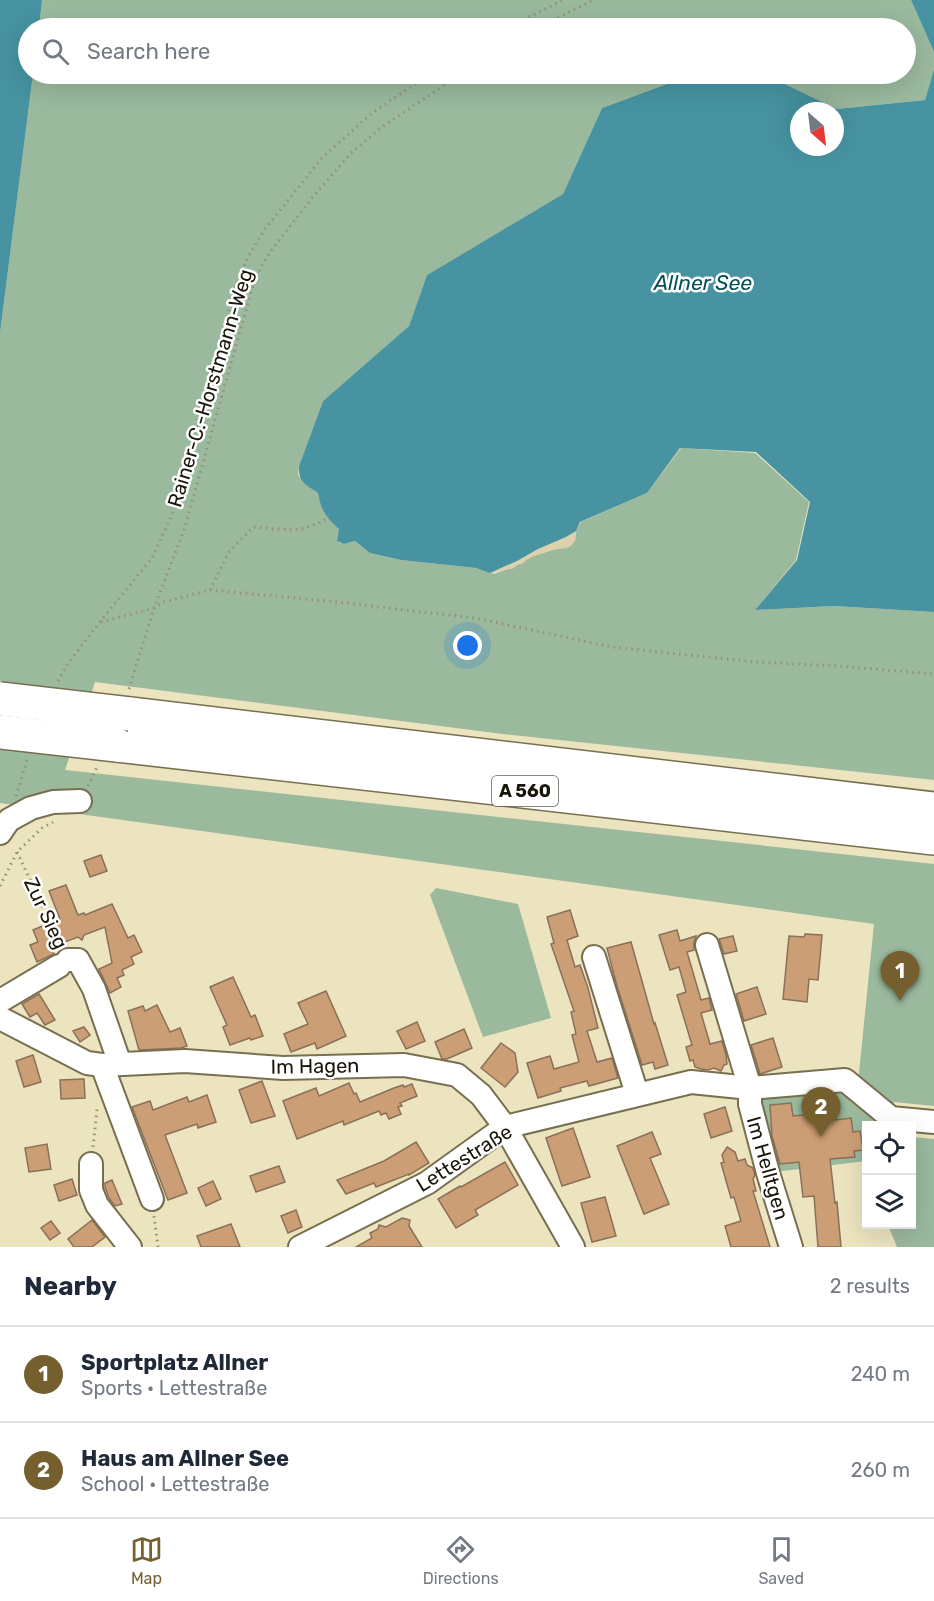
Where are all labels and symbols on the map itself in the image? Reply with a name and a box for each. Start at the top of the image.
north arrow [790,102,844,156]
street label: Rainer-C.-Horstmann-Weg [162,266,258,510]
water label: Allner See [653,270,752,295]
your location [453,631,482,660]
road number: A 560 [492,776,558,806]
street label: Zur Sieg [19,873,73,953]
pin: 1 [880,952,920,1001]
street label: Im Hagen [270,1053,360,1079]
pin: 2 [802,1088,840,1137]
street label: Im Helltgen [742,1114,794,1222]
street label: Lettestraße [412,1119,516,1197]

